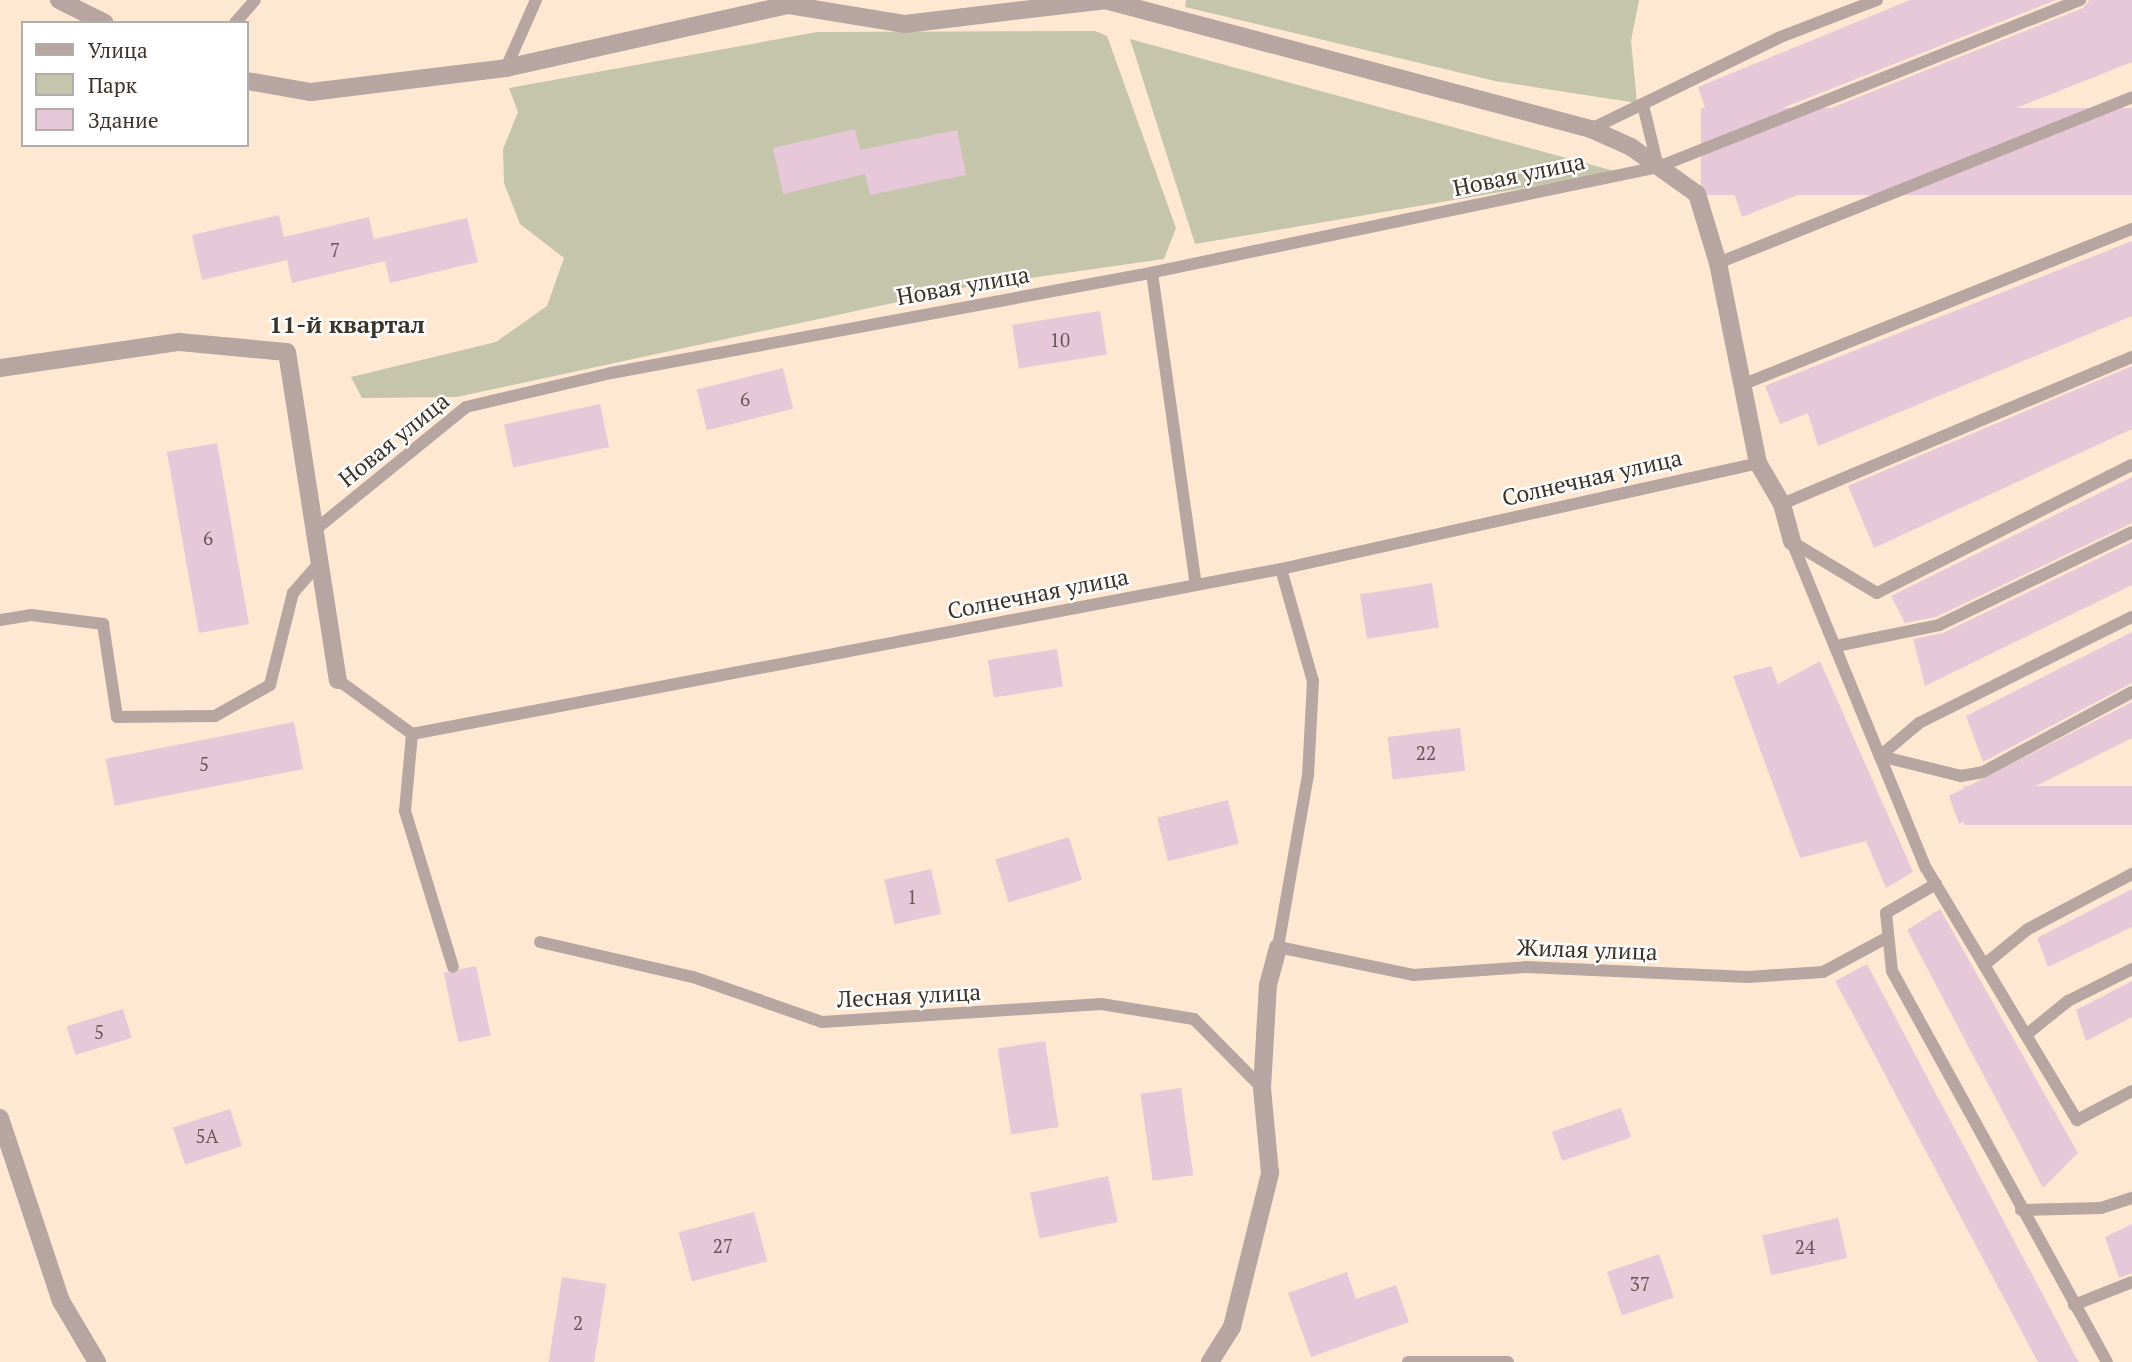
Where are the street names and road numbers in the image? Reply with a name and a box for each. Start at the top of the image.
street label: Новая улица [1450,148,1588,202]
street label: Новая улица [894,261,1032,311]
street label: Новая улица [333,387,455,493]
street label: Солнечная улица [1499,444,1685,512]
street label: Солнечная улица [945,563,1131,625]
street label: Жилая улица [1516,934,1658,966]
street label: Лесная улица [836,978,982,1014]

